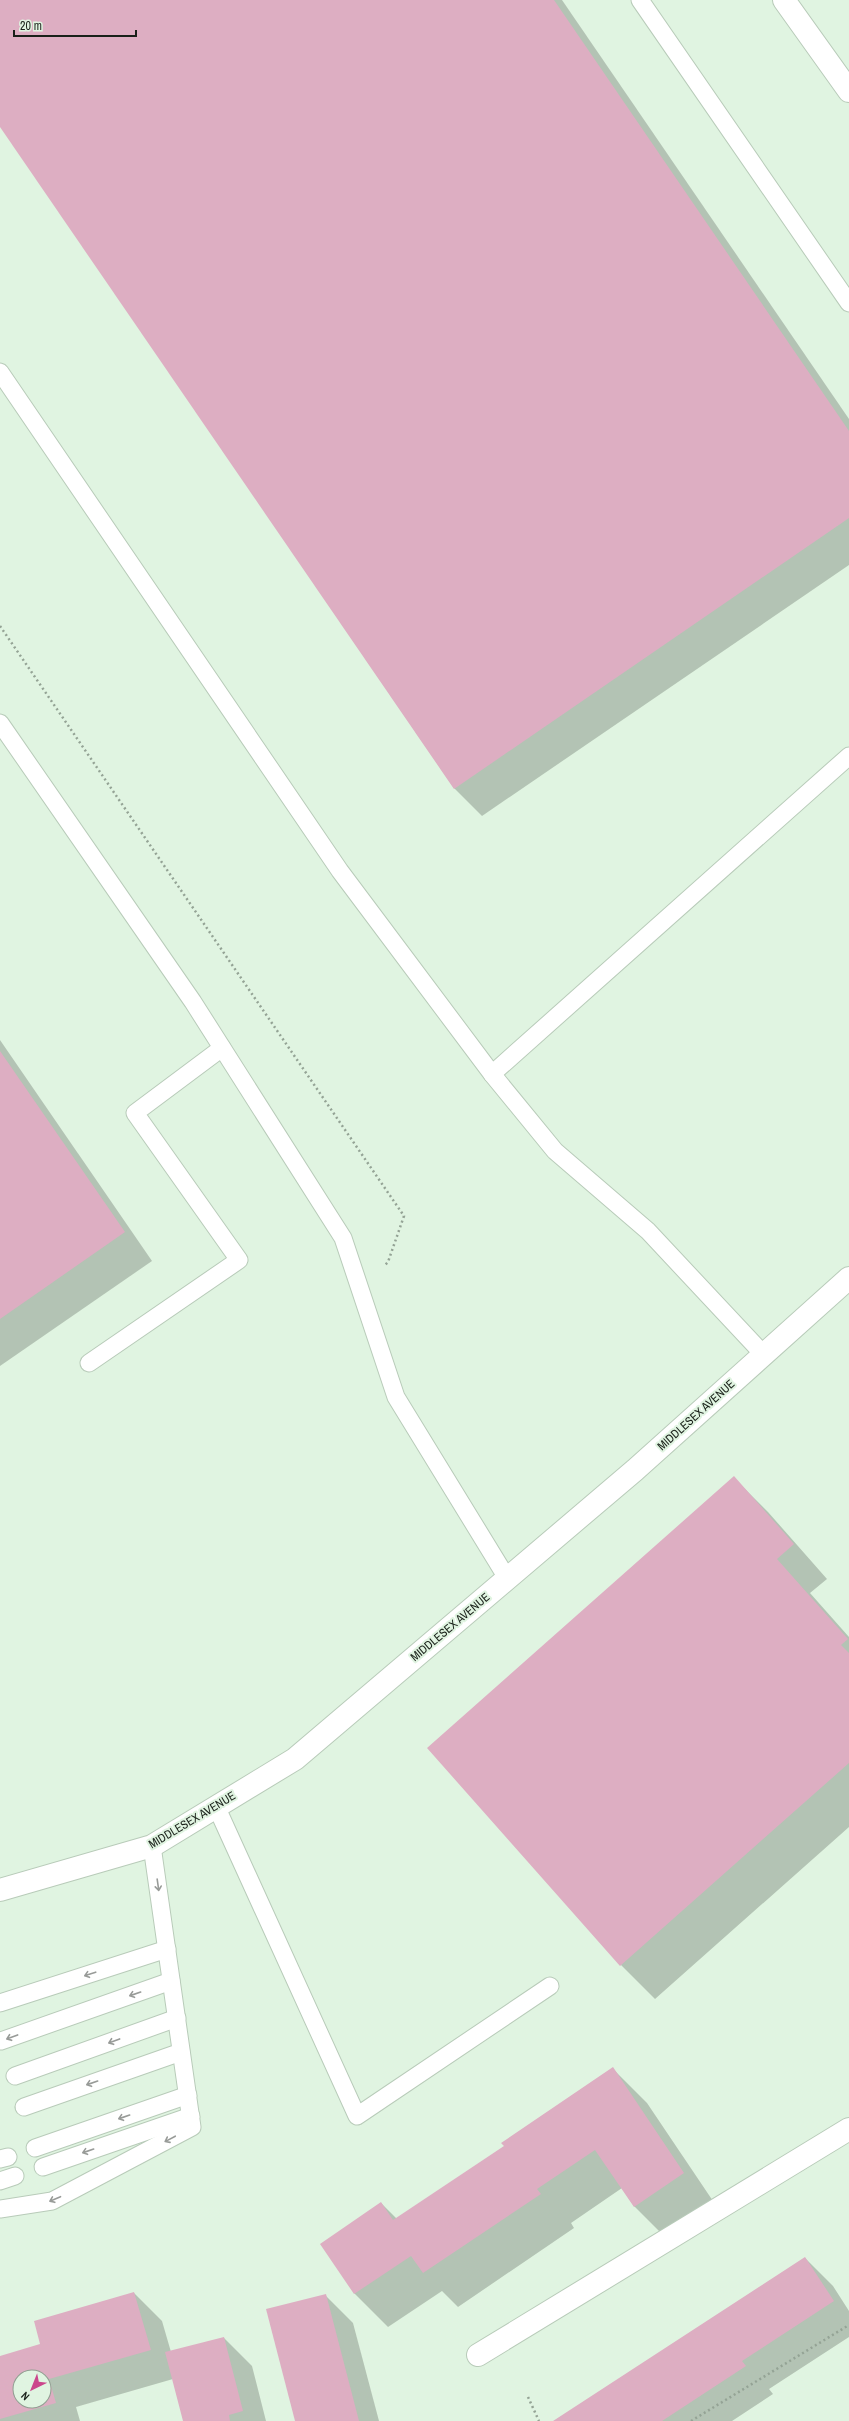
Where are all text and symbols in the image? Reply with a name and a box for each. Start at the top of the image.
scale bar [14,12,136,38]
text: 20 m [20,18,42,34]
street label: MIDDLESEX AVENUE [654,1376,738,1454]
street label: MIDDLESEX AVENUE [407,1589,493,1665]
street label: MIDDLESEX AVENUE [146,1788,238,1852]
one-way arrow [154,1878,162,1891]
one-way arrow [84,1971,96,1979]
one-way arrow [129,1991,141,1999]
one-way arrow [6,2034,18,2042]
one-way arrow [108,2037,120,2045]
one-way arrow [85,2080,98,2087]
one-way arrow [119,2113,131,2121]
one-way arrow [164,2135,176,2143]
one-way arrow [82,2148,94,2156]
one-way arrow [49,2196,61,2203]
north arrow [12,2369,52,2409]
text: N [18,2389,32,2404]

